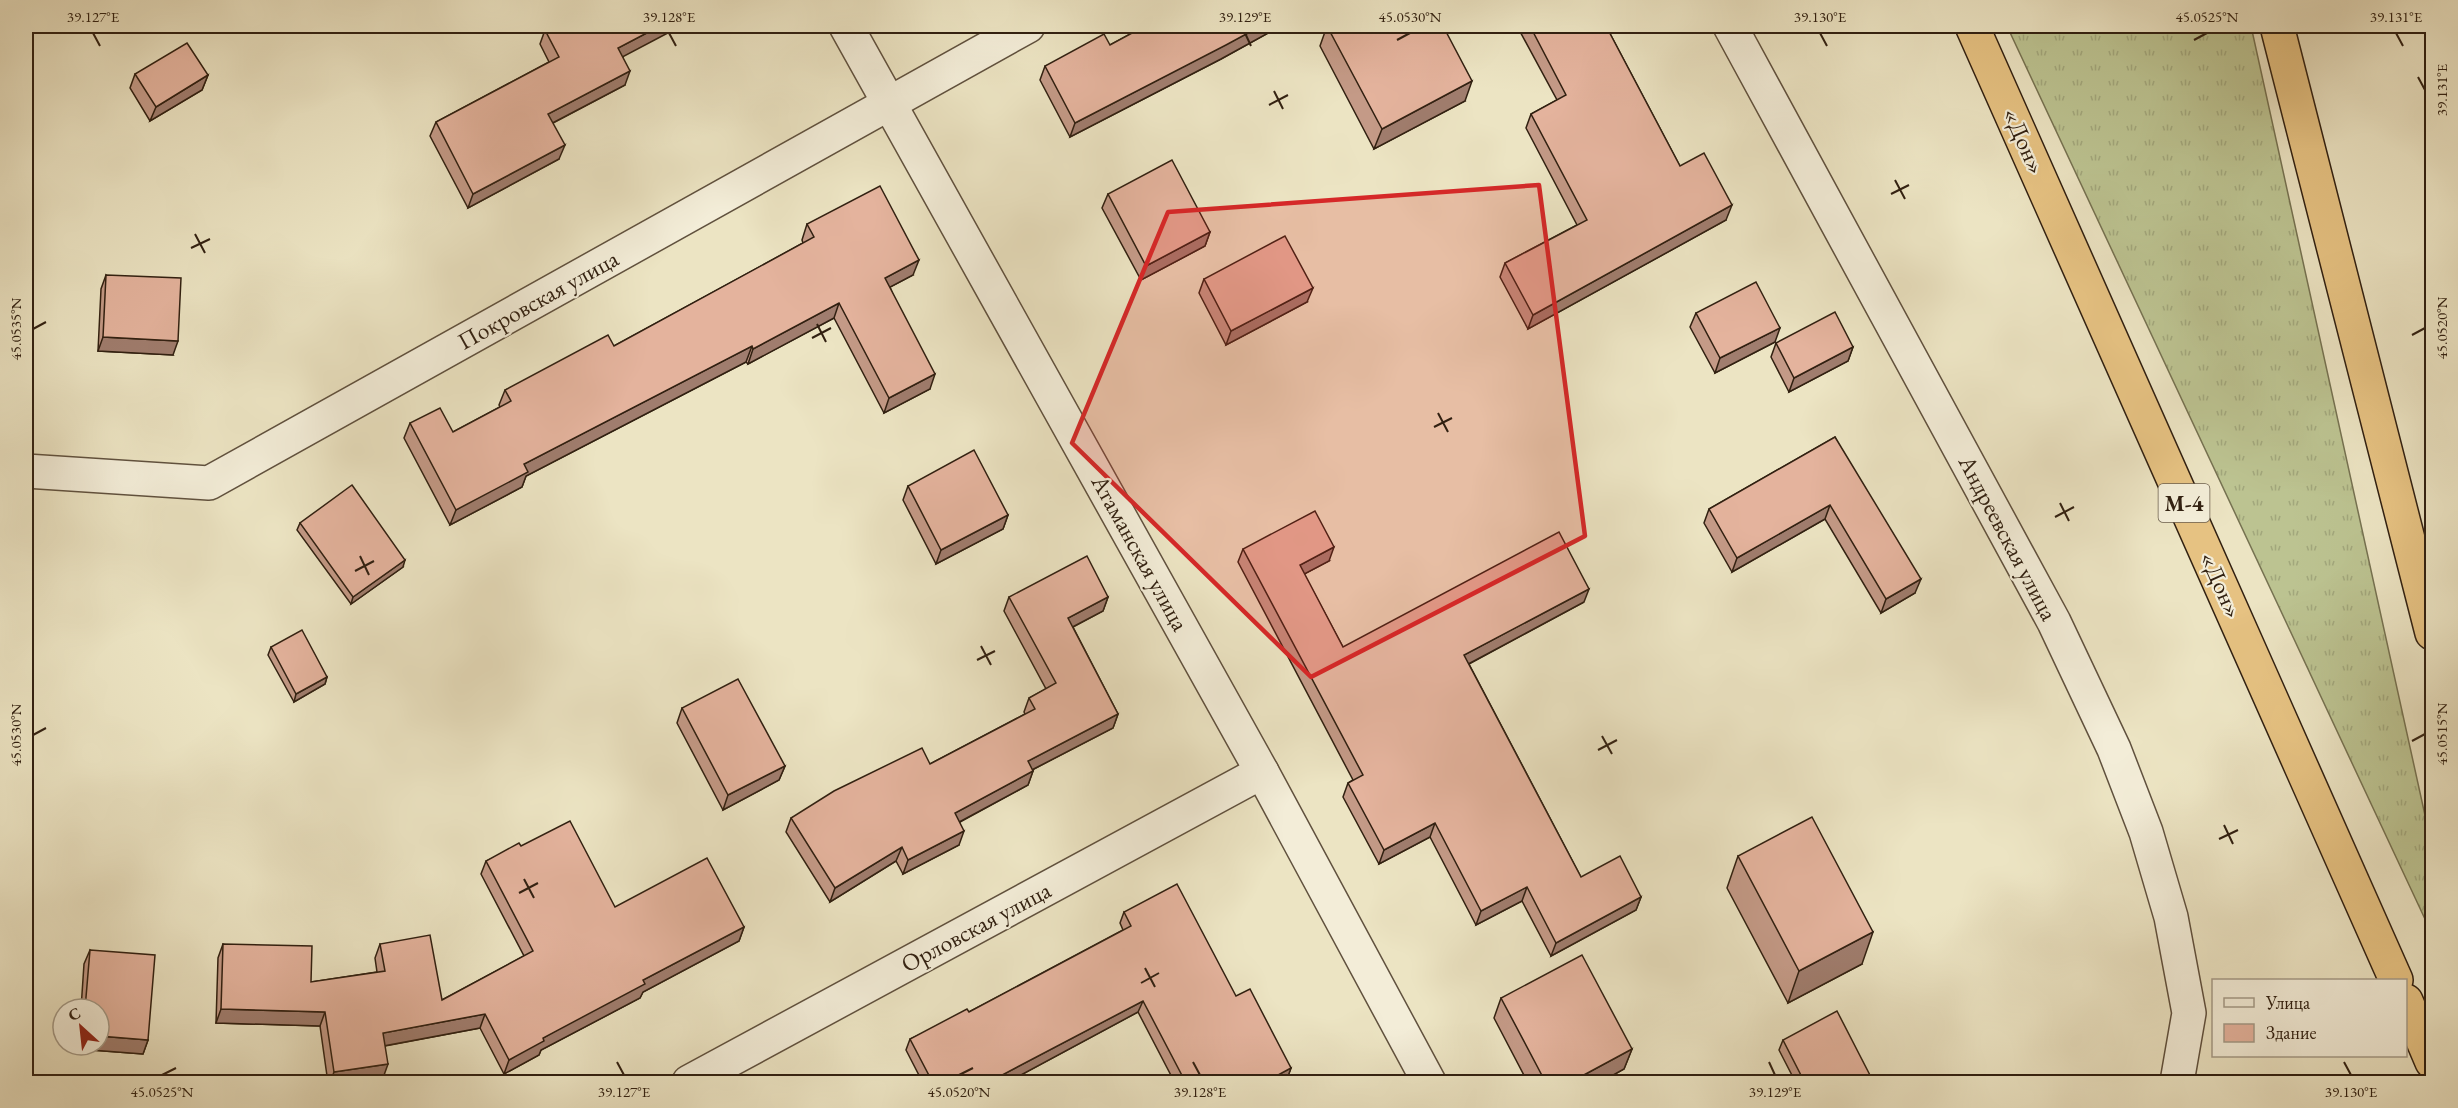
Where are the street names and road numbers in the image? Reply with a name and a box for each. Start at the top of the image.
street label: «Дон» [1996,103,2053,179]
street label: Покровская улица [452,242,624,357]
street label: Андреевская улица [1951,449,2065,626]
street label: Атаманская улица [1084,468,1196,637]
road number: М-4 [2158,484,2210,522]
street label: «Дон» [2193,547,2250,623]
street label: Орловская улица [895,874,1056,979]

